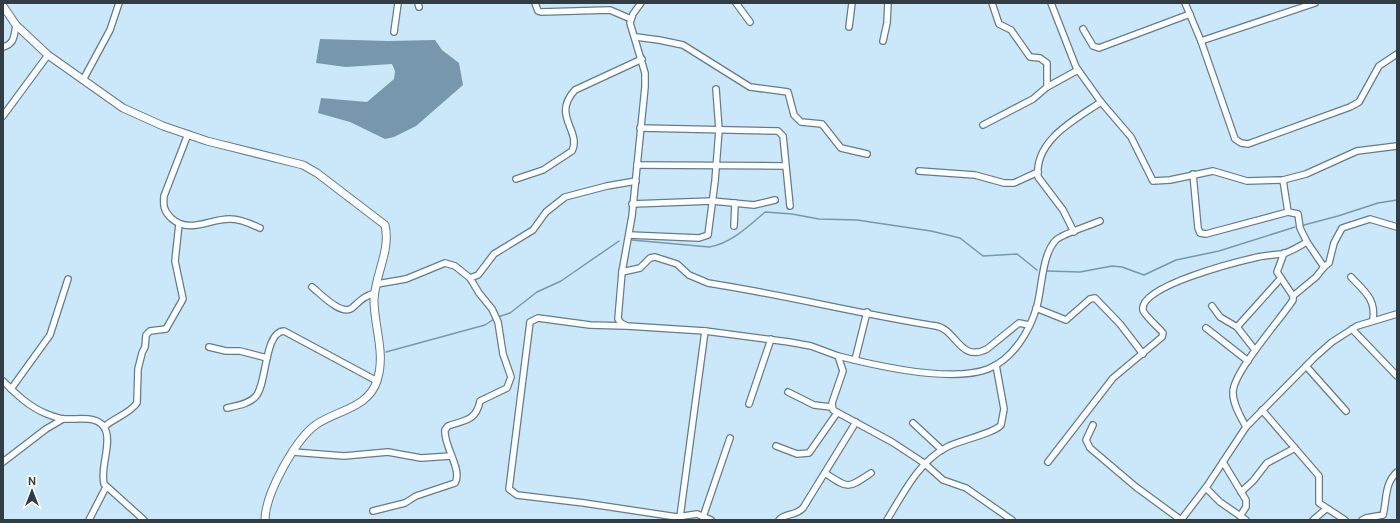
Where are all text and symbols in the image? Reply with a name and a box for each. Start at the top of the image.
north arrow [12,471,52,511]
text: N [28,474,36,488]

